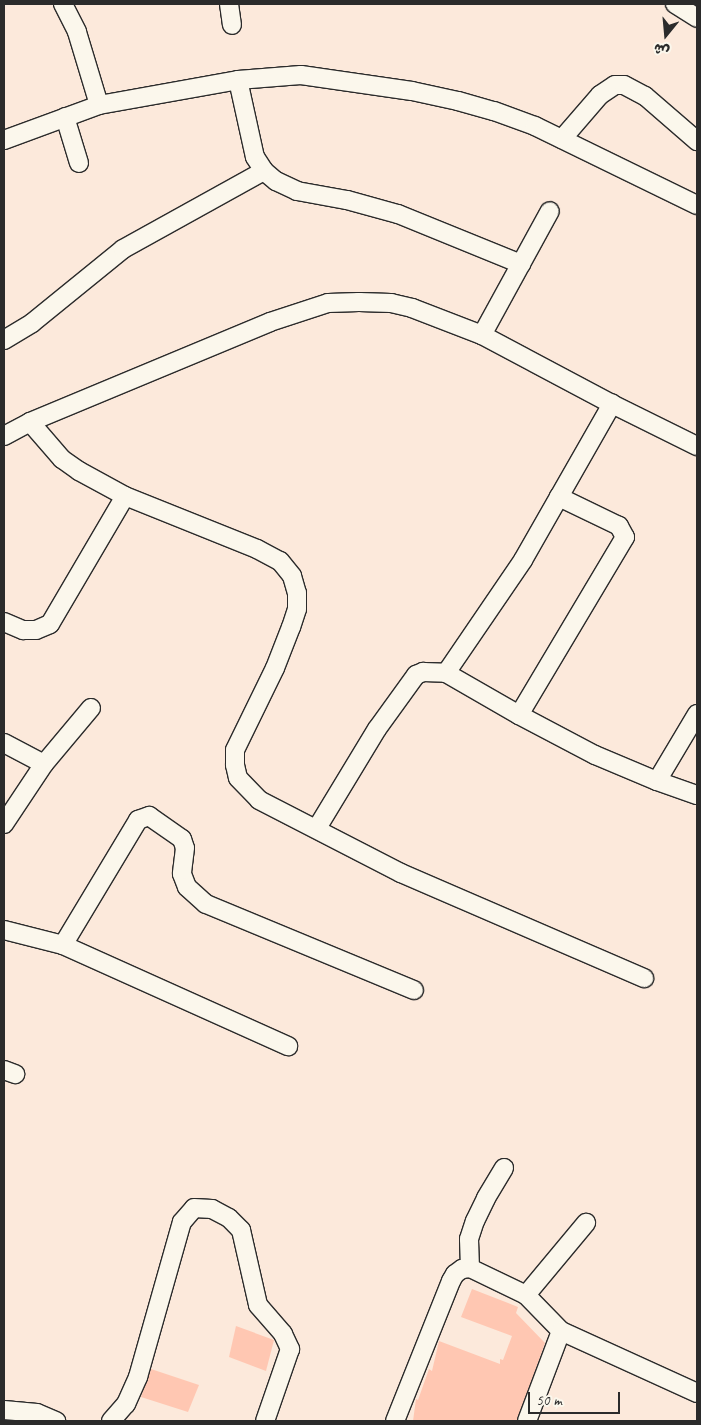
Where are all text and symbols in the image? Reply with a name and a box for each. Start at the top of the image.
north arrow [641,10,691,60]
text: ش [652,39,671,60]
scale bar [531,1382,624,1414]
text: 50 m [536,1391,562,1410]

